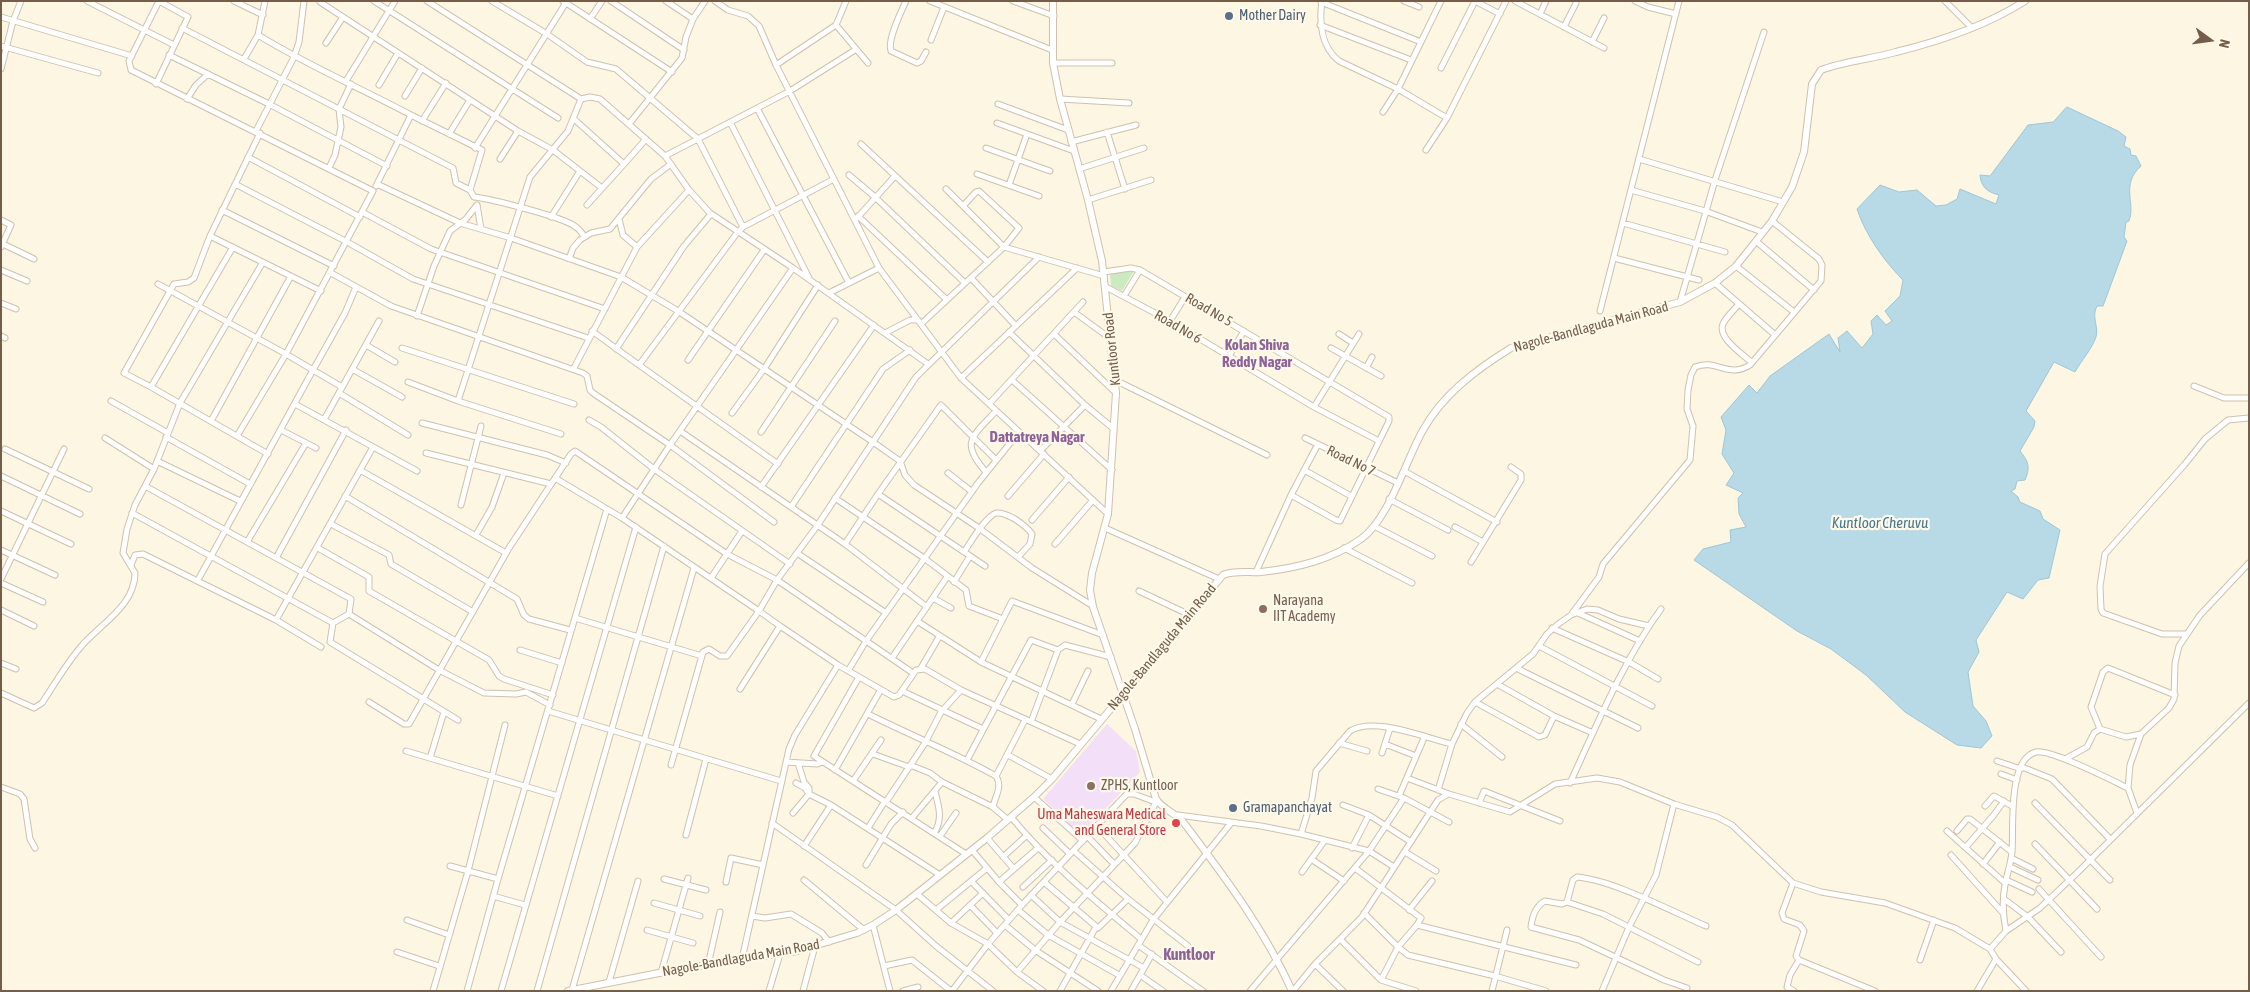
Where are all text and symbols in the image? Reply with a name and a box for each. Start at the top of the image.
place label: Mother Dairy [1239,8,1306,24]
marker: Mother Dairy [1223,10,1235,22]
north arrow [2185,15,2235,65]
text: N [2216,38,2233,50]
street label: Road No 5 [1182,290,1236,330]
street label: Nagole-Bandlaguda Main Road [1512,298,1670,356]
street label: Road No 6 [1151,307,1205,347]
street label: Kuntloor Road [1100,311,1124,387]
district label: Kolan Shiva Reddy Nagar [1222,336,1292,371]
district label: Dattatreya Nagar [990,428,1084,446]
street label: Road No 7 [1324,442,1378,480]
water label: Kuntloor Cheruvu [1832,514,1928,532]
street label: Nagole-Bandlaguda Main Road [1104,580,1220,714]
place label: Narayana IIT Academy [1273,593,1336,626]
marker: Narayana IIT Academy [1257,603,1269,615]
place label: ZPHS, Kuntloor [1101,778,1178,794]
marker: ZPHS, Kuntloor [1085,780,1097,792]
place label: Gramapanchayat [1243,800,1332,816]
marker: Gramapanchayat [1227,802,1239,814]
place label: Uma Maheswara Medical and General Store [1037,807,1166,840]
marker: Uma Maheswara Medical and General Store [1170,817,1182,829]
street label: Nagole-Bandlaguda Main Road [661,936,821,980]
district label: Kuntloor [1163,945,1215,965]

